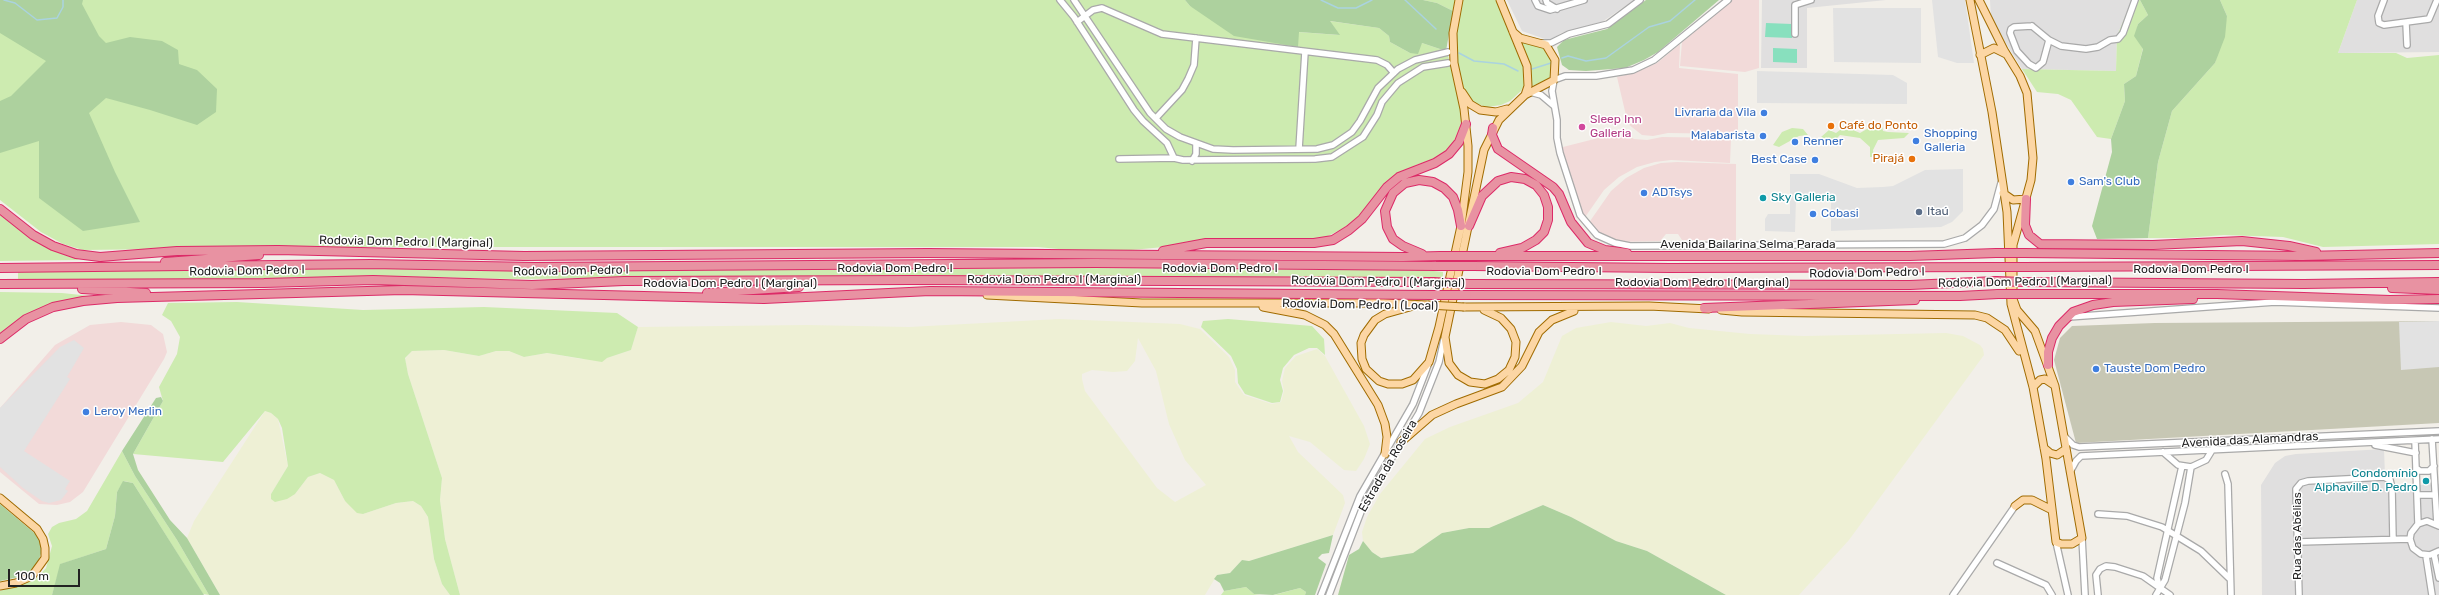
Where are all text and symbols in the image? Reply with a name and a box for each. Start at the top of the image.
place label: Livraria da Vila [1675,106,1756,120]
marker: Livraria da Vila [1759,108,1769,118]
place label: Sleep Inn Galleria [1590,113,1642,141]
place label: Café do Ponto [1839,119,1918,133]
marker: Café do Ponto [1826,121,1836,131]
marker: Sleep Inn Galleria [1577,122,1587,132]
place label: Shopping Galleria [1924,127,1977,155]
place label: Malabarista [1691,129,1755,143]
marker: Malabarista [1758,131,1768,141]
place label: Renner [1803,135,1843,149]
marker: Shopping Galleria [1911,136,1921,146]
marker: Renner [1790,137,1800,147]
place label: Pirajá [1873,152,1904,166]
place label: Best Case [1751,153,1807,167]
marker: Pirajá [1907,154,1917,164]
marker: Best Case [1810,155,1820,165]
place label: Sam's Club [2079,175,2140,189]
marker: Sam's Club [2066,177,2076,187]
place label: ADTsys [1652,186,1692,200]
marker: ADTsys [1639,188,1649,198]
place label: Sky Galleria [1771,191,1836,205]
marker: Sky Galleria [1758,193,1768,203]
place label: Itaú [1927,205,1949,219]
place label: Cobasi [1821,207,1859,221]
marker: Itaú [1914,207,1924,217]
marker: Cobasi [1808,209,1818,219]
street label: Rodovia Dom Pedro I (Marginal) [319,233,493,251]
street label: Avenida Bailarina Selma Parada [1660,238,1836,252]
street label: Rodovia Dom Pedro I [837,262,953,276]
street label: Rodovia Dom Pedro I [1162,262,1278,276]
street label: Rodovia Dom Pedro I [189,263,305,279]
street label: Rodovia Dom Pedro I [513,263,629,279]
street label: Rodovia Dom Pedro I [2133,263,2249,277]
street label: Rodovia Dom Pedro I [1486,265,1602,279]
street label: Rodovia Dom Pedro I [1809,265,1925,281]
street label: Rodovia Dom Pedro I (Marginal) [967,273,1141,287]
street label: Rodovia Dom Pedro I (Marginal) [1291,273,1465,291]
street label: Rodovia Dom Pedro I (Marginal) [1938,273,2112,291]
street label: Rodovia Dom Pedro I (Marginal) [1615,276,1789,290]
street label: Rodovia Dom Pedro I (Marginal) [643,277,817,291]
street label: Rodovia Dom Pedro I (Local) [1282,296,1438,314]
place label: Tauste Dom Pedro [2104,362,2206,376]
marker: Tauste Dom Pedro [2091,364,2101,374]
place label: Leroy Merlin [94,405,162,419]
marker: Leroy Merlin [81,407,91,417]
street label: Estrada da Roseira [1356,417,1420,515]
street label: Avenida das Alamandras [2181,429,2319,451]
place label: Condomínio Alphaville D. Pedro [2314,467,2418,495]
marker: Condomínio Alphaville D. Pedro [2421,476,2431,486]
street label: Rua das Abélias [2291,492,2305,580]
scale bar [10,561,82,587]
text: 100 m [15,569,49,583]

